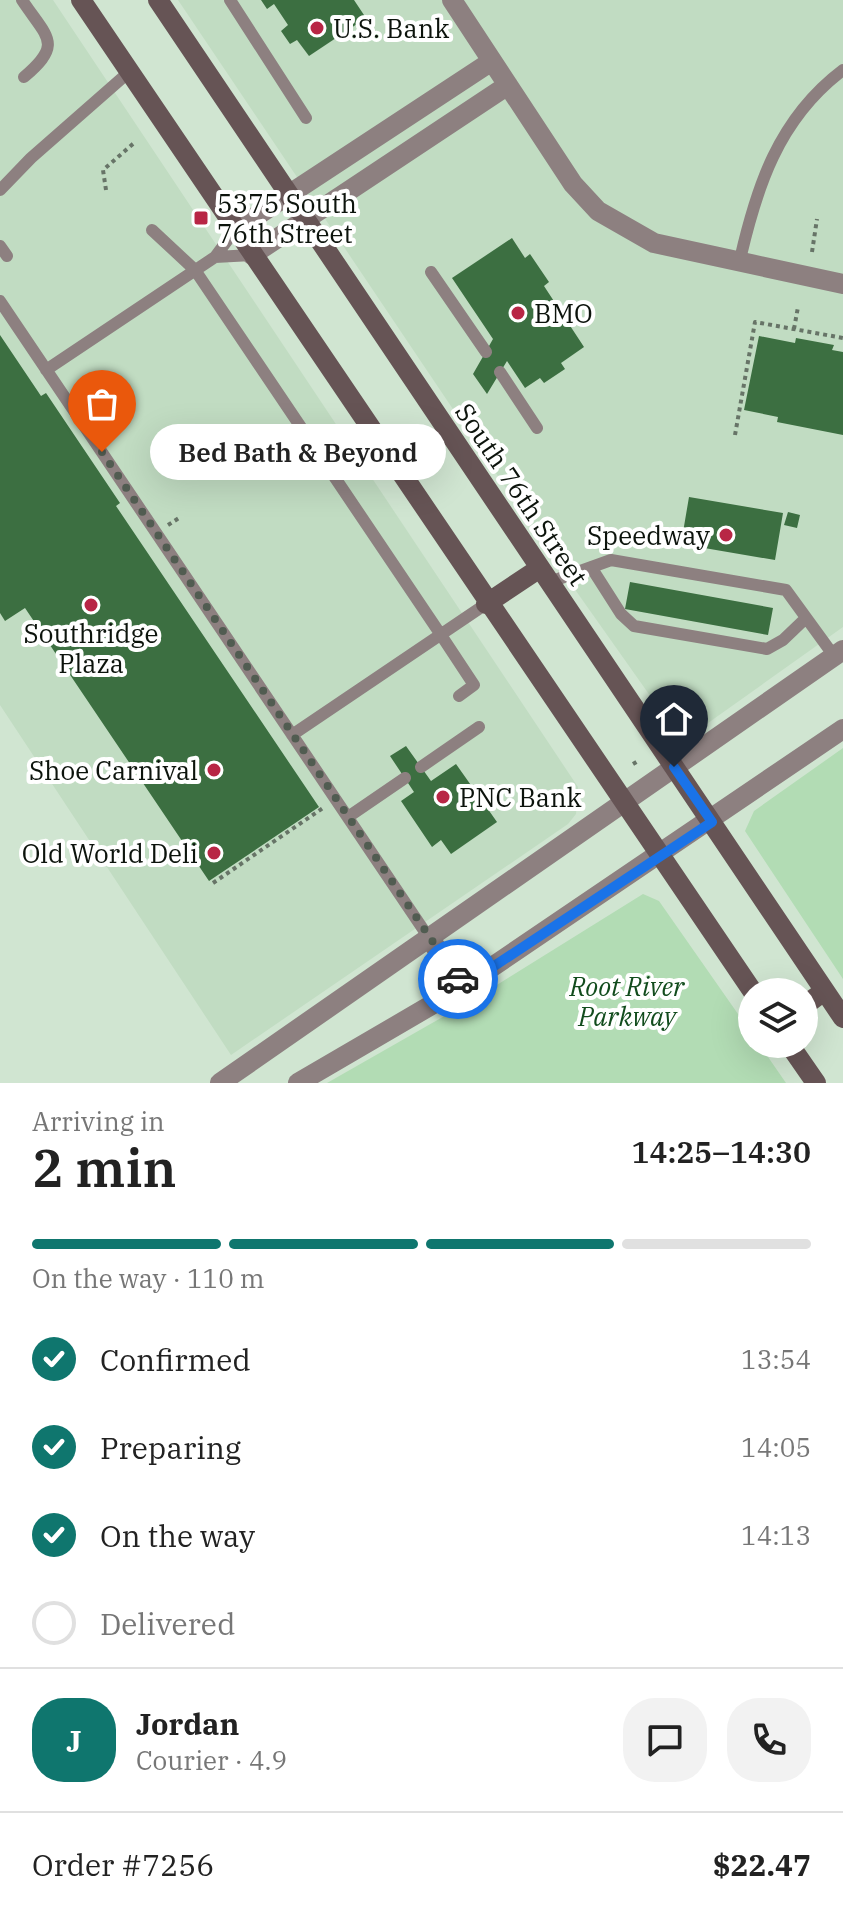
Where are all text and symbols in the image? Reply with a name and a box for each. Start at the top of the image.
place label: U.S. Bank [333,11,449,45]
marker: U.S. Bank [308,19,326,37]
place label: 5375 South 76th Street [217,186,357,250]
marker: 5375 South 76th Street [192,209,210,227]
place label: BMO [534,296,593,330]
marker: BMO [509,304,527,322]
pin [68,370,136,452]
icon: bag [80,382,124,426]
street label: South 76th Street [448,396,596,592]
callout: Bed Bath & Beyond [150,424,446,480]
text: Bed Bath & Beyond [178,435,418,469]
place label: Speedway [587,518,710,552]
marker: Speedway [717,526,735,544]
marker: Southridge Plaza [82,596,100,614]
place label: Southridge Plaza [24,616,158,680]
pin [640,685,708,767]
icon: home [652,697,696,741]
place label: Shoe Carnival [29,753,198,787]
marker: Shoe Carnival [205,761,223,779]
place label: PNC Bank [459,780,582,814]
marker: PNC Bank [434,788,452,806]
place label: Old World Deli [22,836,198,870]
marker: Old World Deli [205,844,223,862]
courier [418,939,498,1019]
icon: car [436,957,480,1001]
park label: Root River Parkway [569,969,685,1033]
map controls [738,978,818,1058]
button: layers [738,978,818,1058]
text: Arriving in [32,1104,165,1138]
text: 14:25–14:30 [631,1132,811,1171]
text: 2 min [32,1134,177,1201]
text: On the way · 110 m [32,1261,265,1295]
icon: check [32,1337,76,1381]
text: Confirmed [100,1340,251,1379]
text: 13:54 [741,1342,811,1376]
icon: check [32,1425,76,1469]
text: Preparing [100,1428,241,1467]
text: 14:05 [741,1430,811,1464]
icon: check [32,1513,76,1557]
text: On the way [100,1516,255,1555]
text: 14:13 [741,1518,811,1552]
text: Delivered [100,1604,235,1643]
button: chat [623,1698,707,1782]
button: phone [727,1698,811,1782]
text: Jordan [136,1704,239,1743]
text: J [66,1721,82,1760]
text: Courier · 4.9 [136,1743,287,1777]
text: Order #7256 [32,1845,214,1884]
text: $22.47 [713,1845,811,1884]

